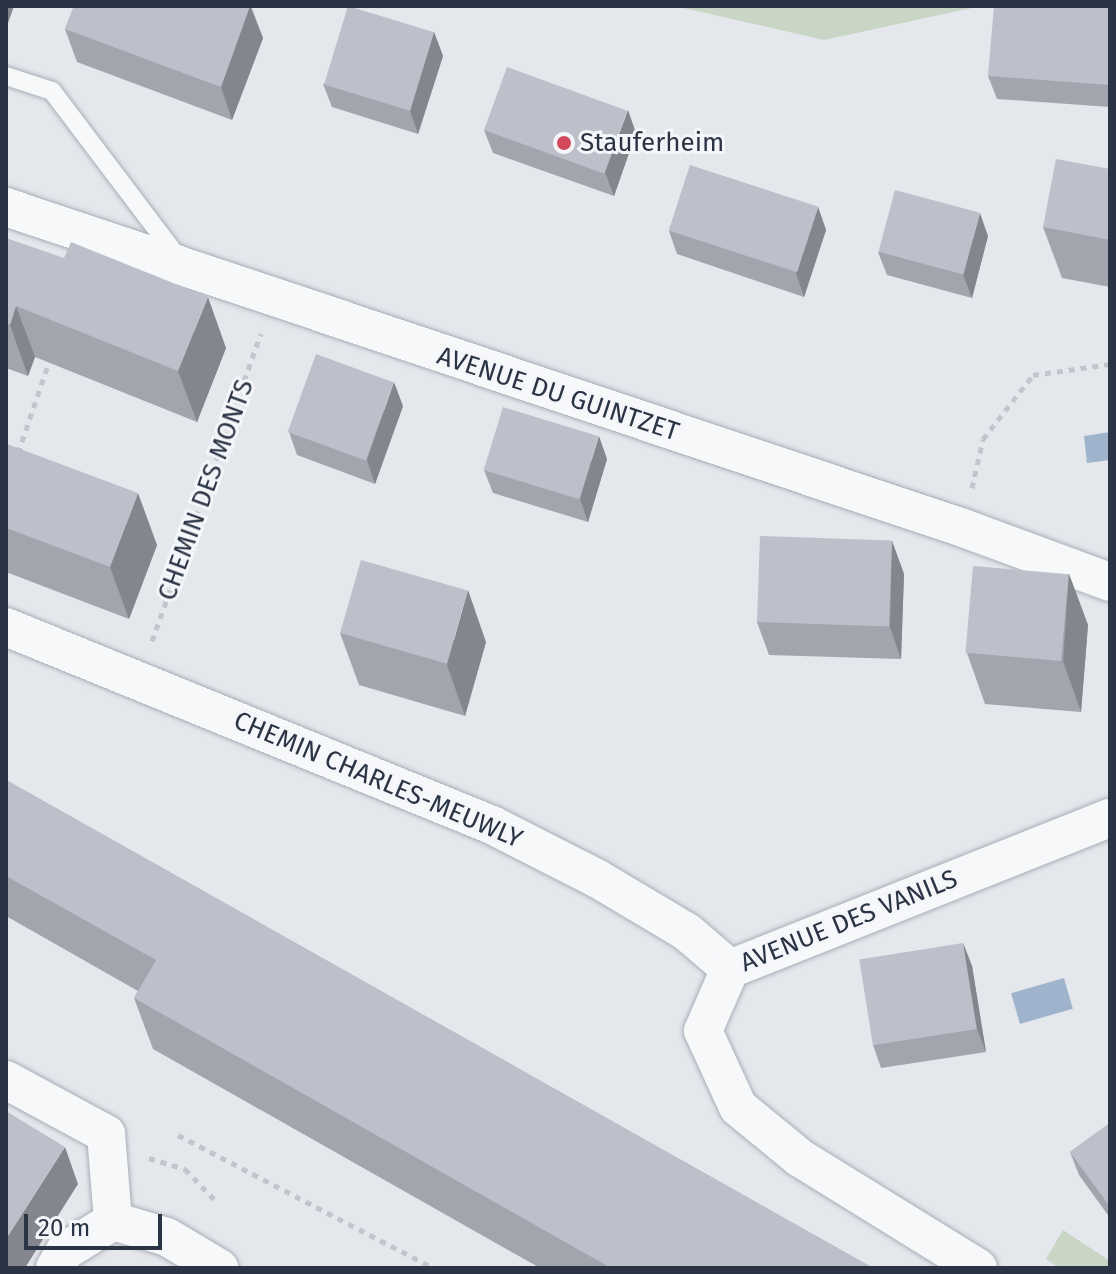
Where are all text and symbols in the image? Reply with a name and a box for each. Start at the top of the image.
place label: Stauferheim [580,127,724,159]
marker: Stauferheim [555,134,573,152]
street label: AVENUE DU GUINTZET [433,340,683,448]
street label: CHEMIN DES MONTS [152,375,260,605]
street label: CHEMIN CHARLES-MEUWLY [229,705,527,855]
street label: AVENUE DES VANILS [736,863,962,979]
scale bar [28,1198,166,1248]
text: 20 m [38,1214,90,1242]

